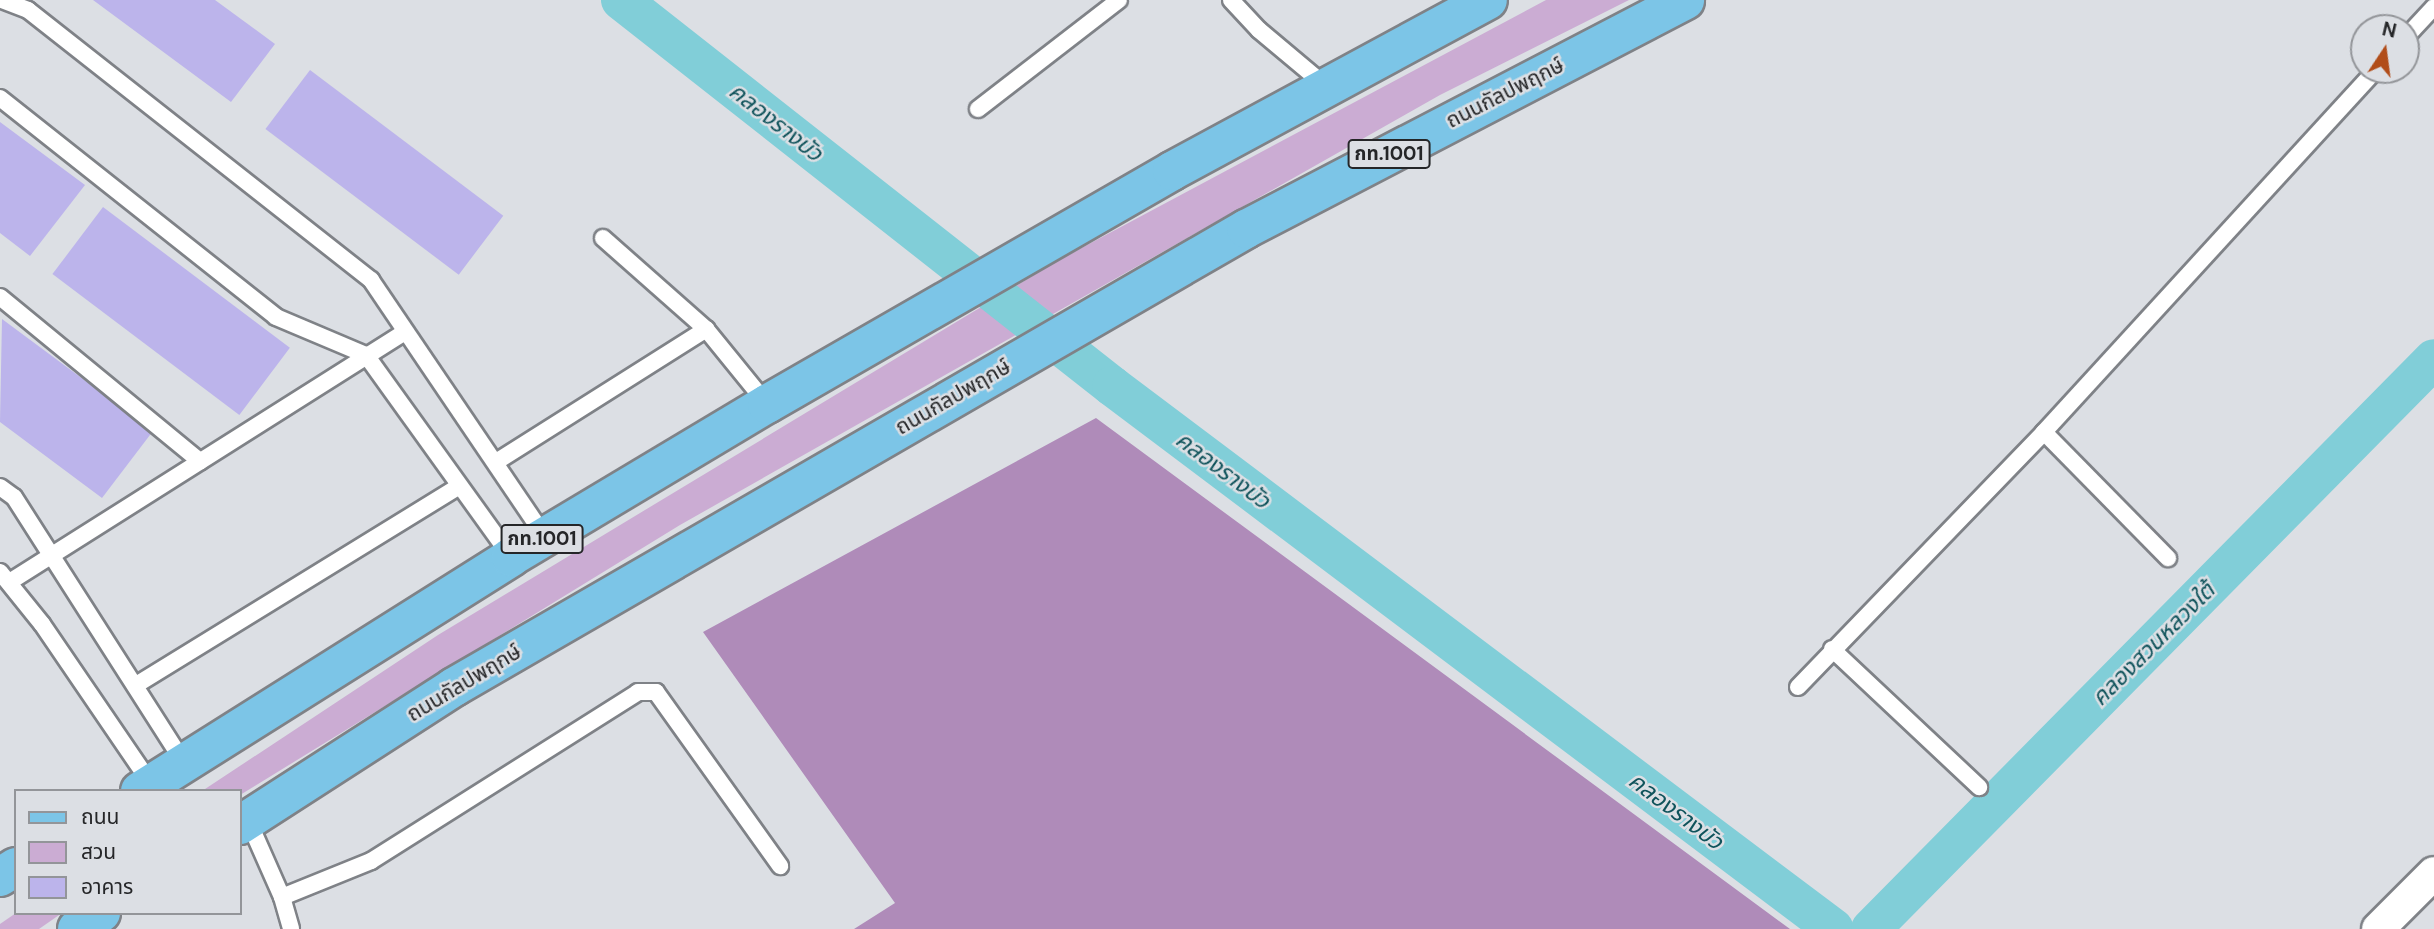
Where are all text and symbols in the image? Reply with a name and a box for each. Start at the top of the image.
north arrow [2350,14,2420,84]
text: N [2380,16,2399,44]
street label: ถนนกัลปพฤกษ์ [1442,52,1568,134]
water label: คลองรางบัว [724,77,828,167]
road number: กท.1001 [1347,138,1431,170]
street label: ถนนกัลปพฤกษ์ [891,354,1015,440]
water label: คลองรางบัว [1170,426,1276,514]
road number: กท.1001 [500,524,584,554]
water label: คลองสวนหลวงใต้ [2086,577,2220,711]
street label: ถนนกัลปพฤกษ์ [402,639,526,727]
water label: คลองรางบัว [1623,767,1729,855]
legend [14,789,242,915]
text: ถนน [81,803,119,831]
text: สวน [81,838,116,866]
text: อาคาร [81,873,133,901]

